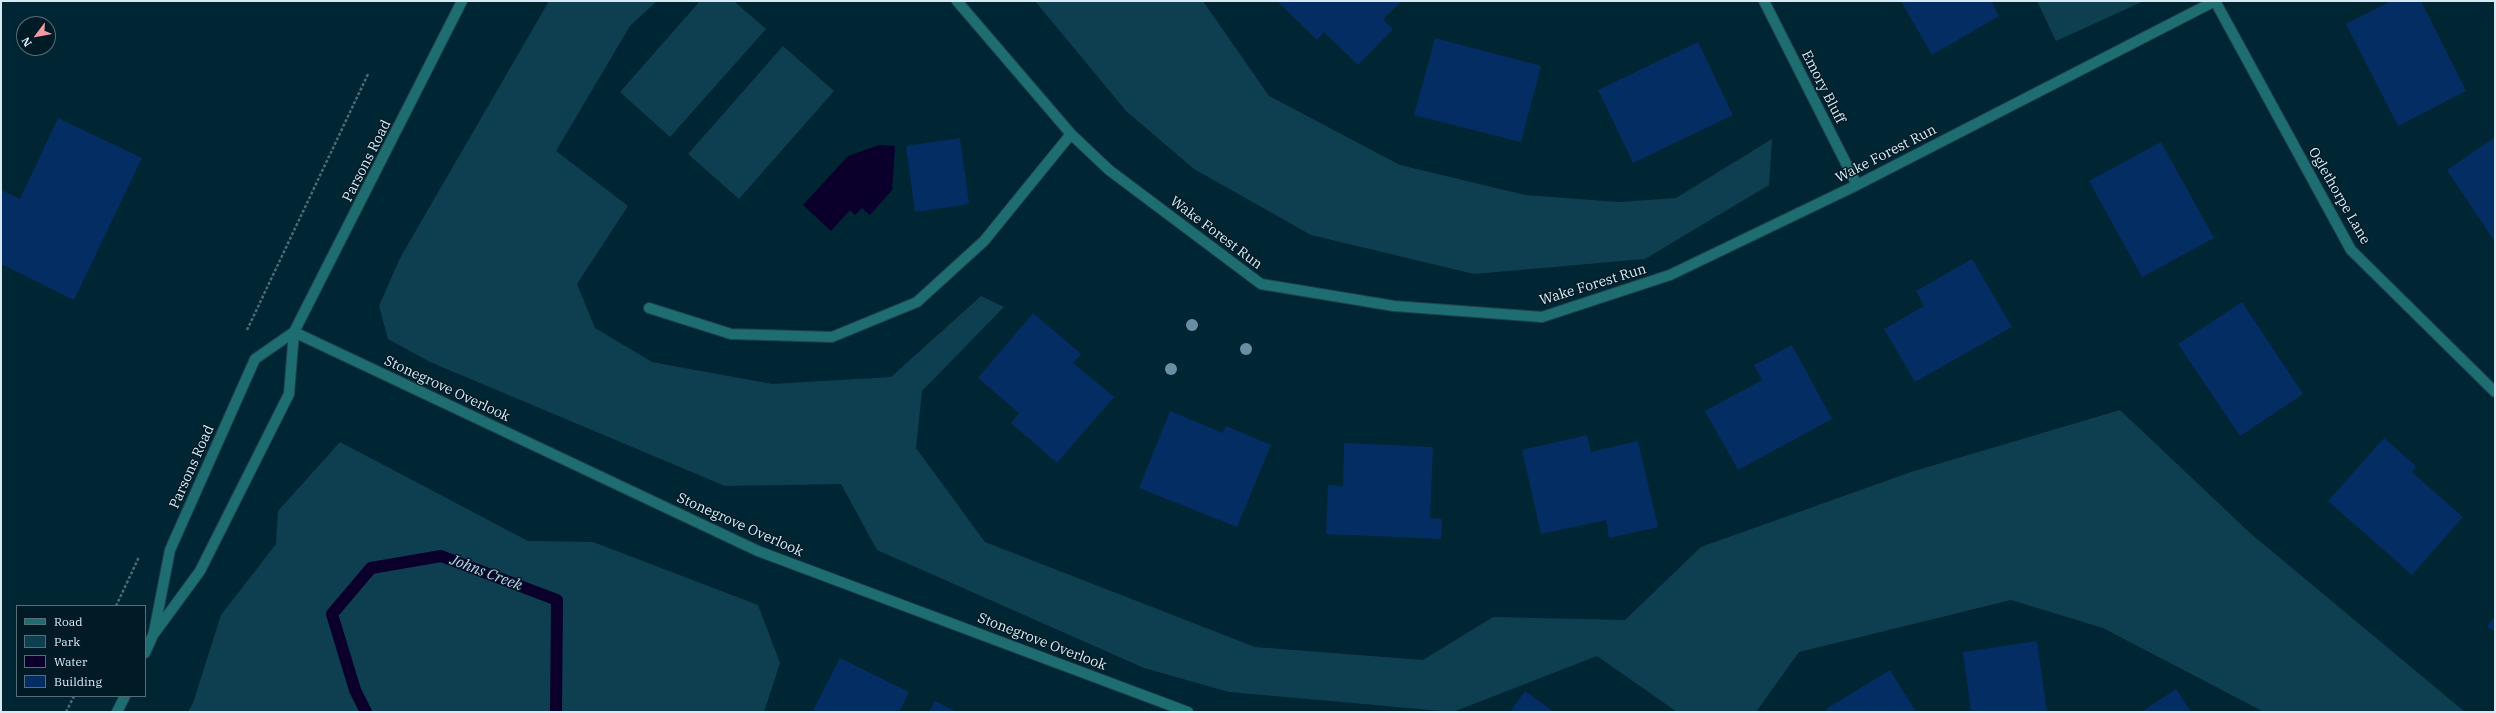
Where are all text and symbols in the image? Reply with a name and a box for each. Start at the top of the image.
north arrow [16,16,56,56]
text: N [18,34,35,49]
street label: Emory Bluff [1797,48,1849,126]
street label: Parsons Road [339,117,395,205]
street label: Wake Forest Run [1833,121,1939,187]
street label: Oglethorpe Lane [2304,145,2374,247]
street label: Wake Forest Run [1167,193,1265,273]
street label: Wake Forest Run [1538,261,1648,309]
street label: Stonegrove Overlook [382,353,512,425]
street label: Parsons Road [166,423,218,511]
street label: Stonegrove Overlook [674,490,806,560]
water label: Johns Creek [447,551,525,595]
legend [16,605,146,697]
street label: Stonegrove Overlook [975,610,1109,674]
text: Road [54,614,83,629]
text: Park [54,634,80,649]
text: Water [54,654,87,669]
text: Building [54,674,102,689]

